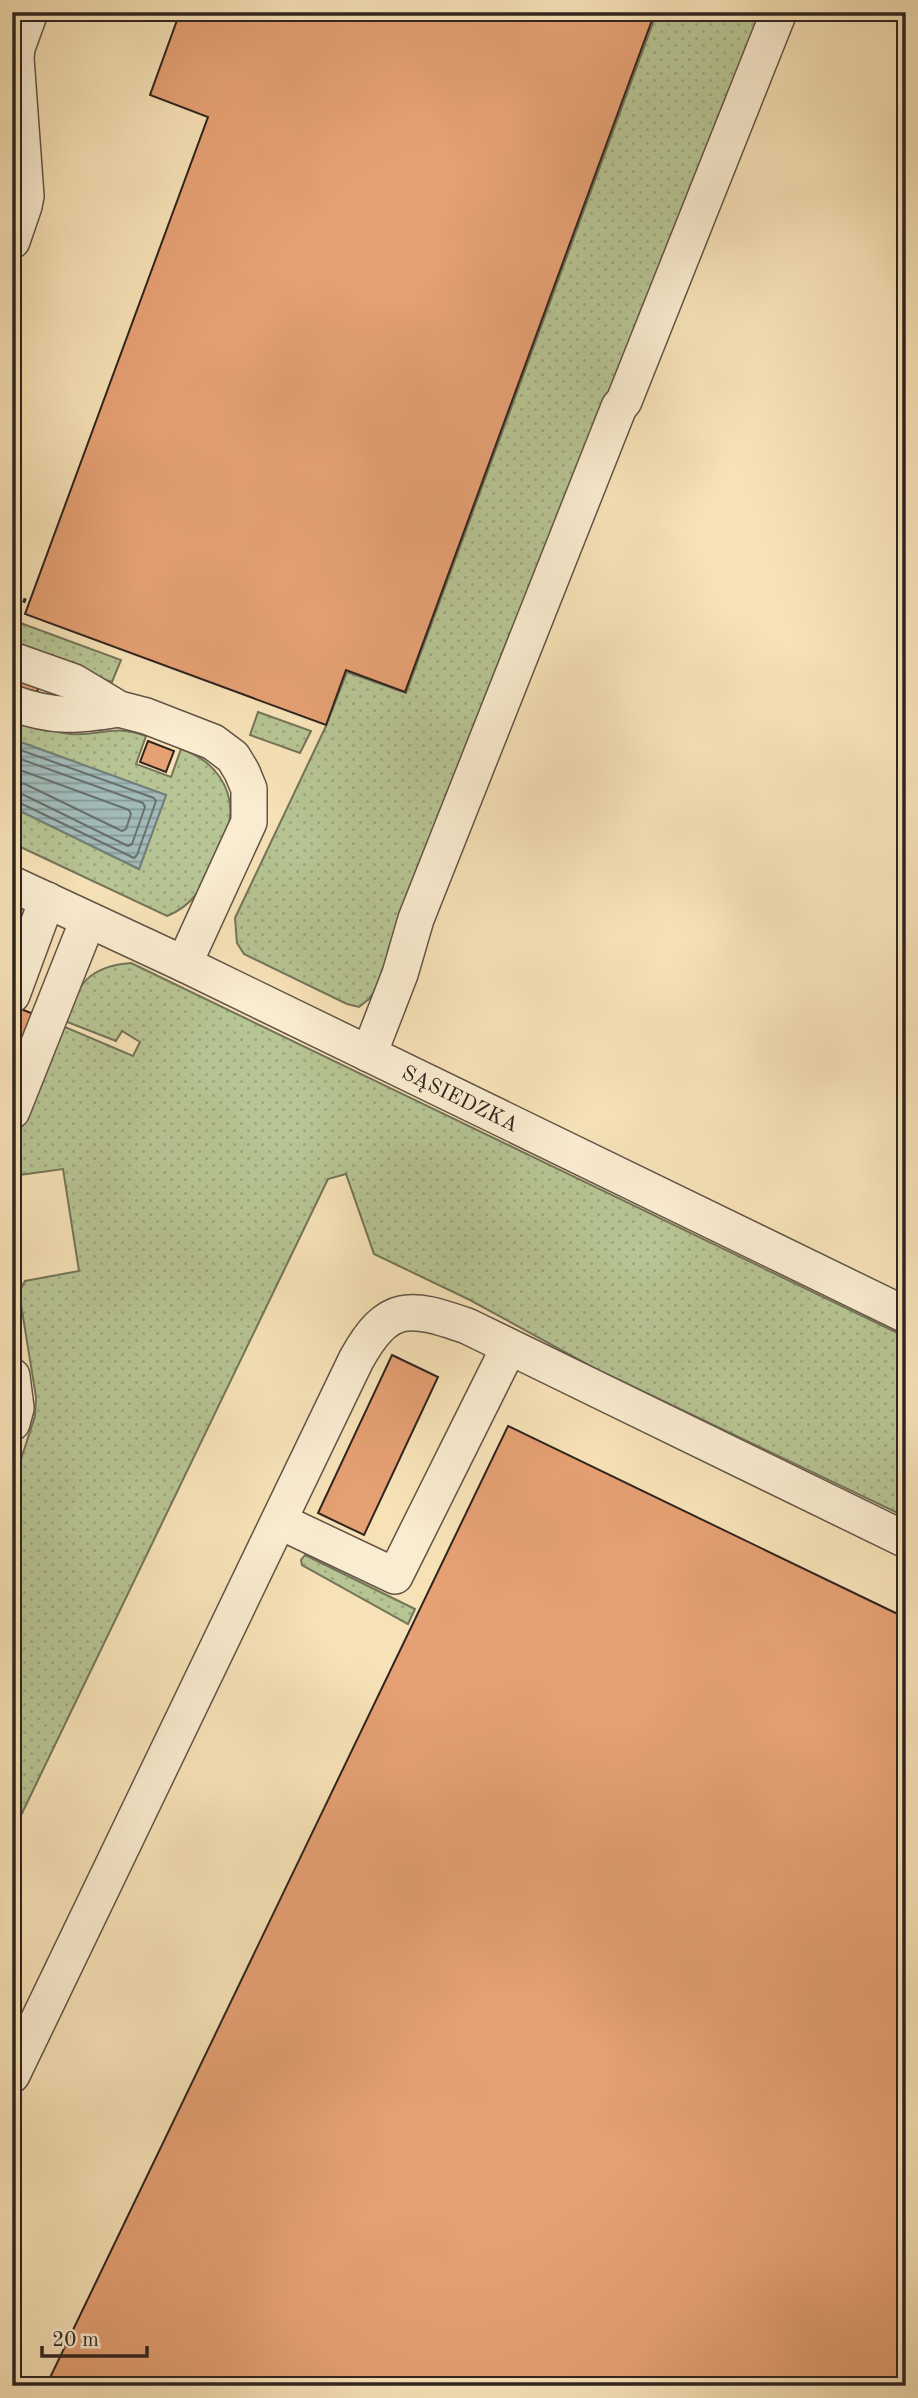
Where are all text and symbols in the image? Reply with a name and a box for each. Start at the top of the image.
street label: SĄSIEDZKA [398,1063,521,1137]
scale bar [42,2314,147,2358]
text: 20 m [52,2330,99,2351]

